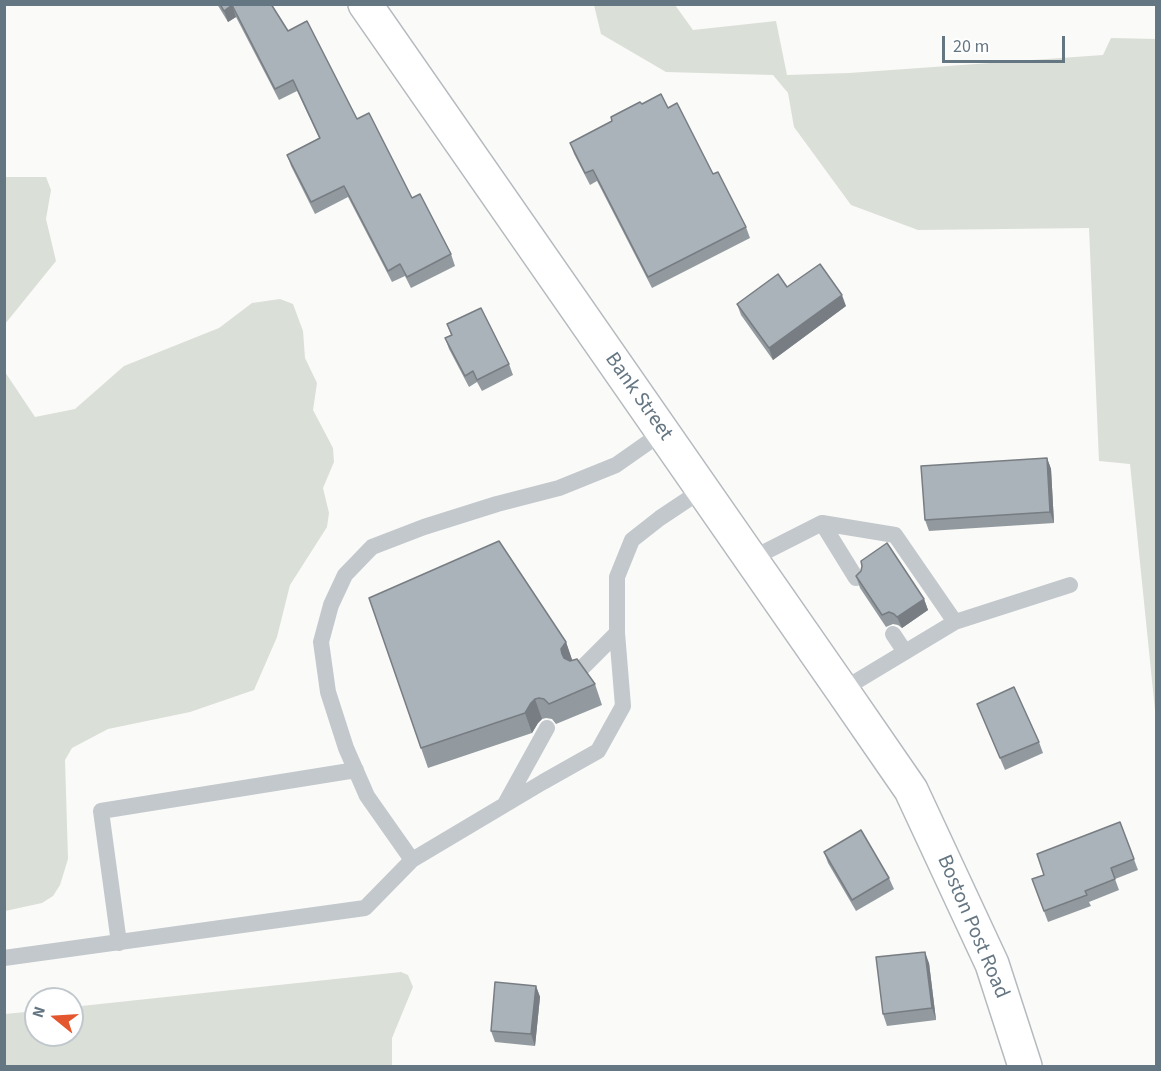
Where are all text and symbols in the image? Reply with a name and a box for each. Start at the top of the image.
scale bar [945,24,1068,62]
text: 20 m [953,34,989,59]
street label: Bank Street [599,348,677,446]
street label: Boston Post Road [930,851,1014,1003]
north arrow [24,987,84,1047]
text: N [27,1004,51,1021]

